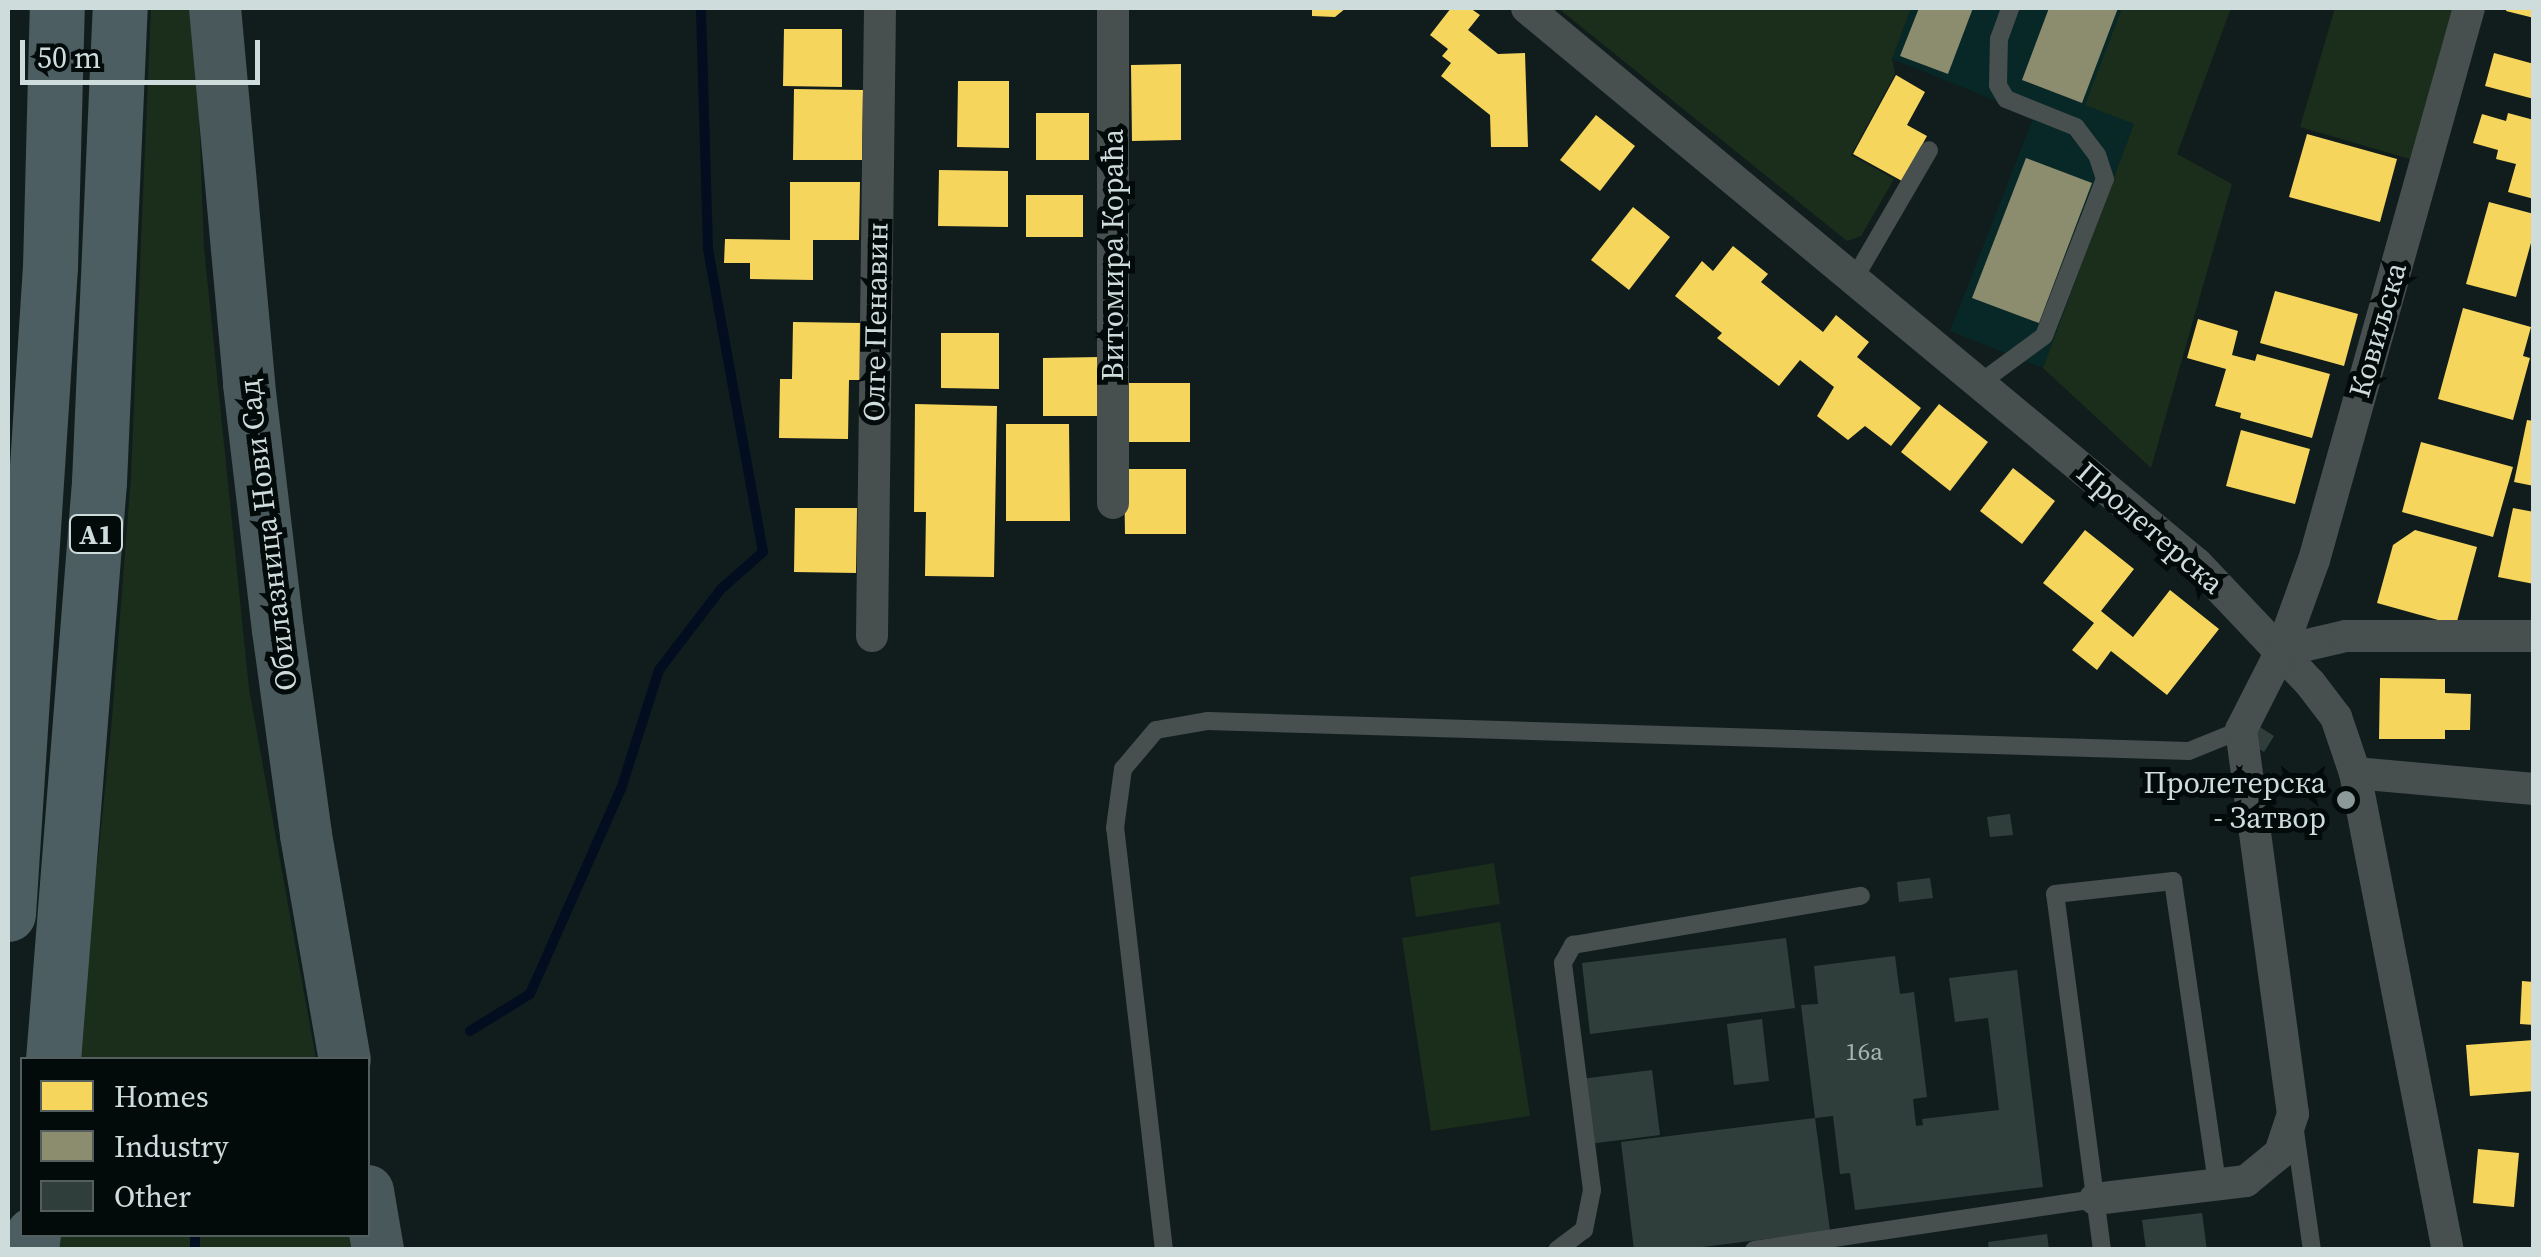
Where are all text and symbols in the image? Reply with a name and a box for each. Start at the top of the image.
scale bar [25,20,265,82]
text: 50 m [37,37,101,78]
street label: Витомира Кораћа [1095,129,1131,381]
street label: Олге Пенавин [856,222,896,422]
street label: Ковиљска [2342,259,2414,401]
street label: Обилазница Нови Сад [231,377,305,693]
street label: Пролетерска [2069,455,2231,601]
road number: A1 [68,511,124,557]
place label: Пролетерска - Затвор [2144,765,2326,836]
marker: Пролетерска - Затвор [2335,789,2357,811]
house number: 16a [1845,1036,1883,1066]
legend [20,1057,370,1237]
text: Homes [114,1076,209,1117]
text: Industry [114,1126,229,1167]
text: Other [114,1176,191,1217]

